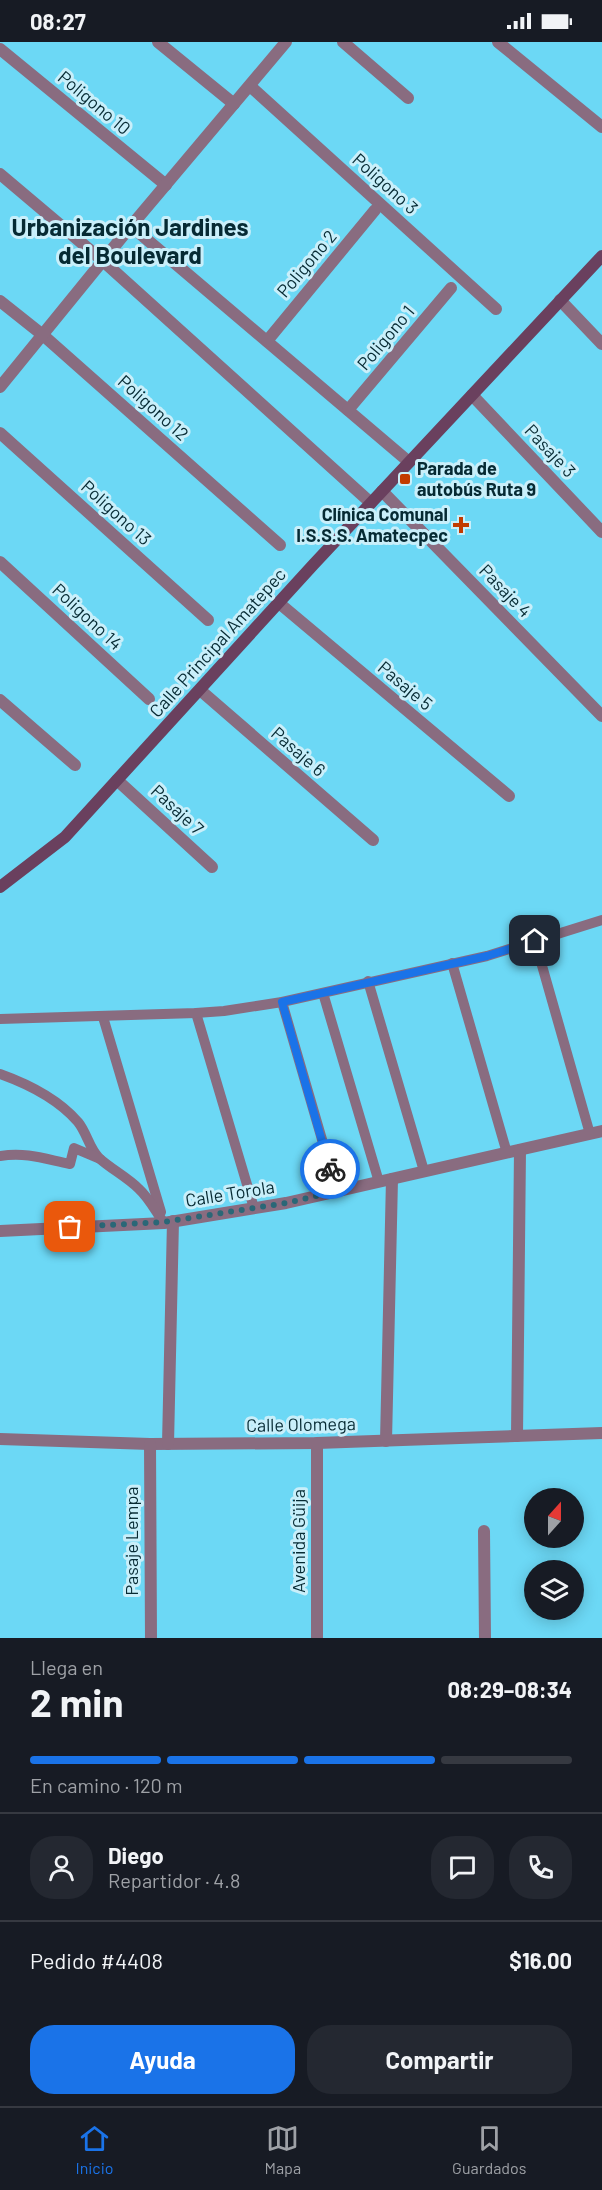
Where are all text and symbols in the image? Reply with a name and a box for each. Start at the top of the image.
text: 08:27 [30,8,86,34]
street label: Poligono 10 [54,66,135,139]
street label: Poligono 3 [348,148,423,218]
district label: Urbanización Jardines del Boulevard [12,212,248,269]
street label: Poligono 2 [272,225,341,301]
street label: Poligono 1 [352,301,419,374]
street label: Poligono 12 [114,370,193,445]
street label: Pasaje 3 [521,419,581,481]
place label: Parada de autobús Ruta 9 [417,457,536,500]
marker: Parada de autobús Ruta 9 [398,472,412,486]
street label: Poligono 13 [77,475,156,549]
place label: Clínica Comunal I.S.S.S. Amatecpec [296,503,448,546]
marker: Clínica Comunal I.S.S.S. Amatecpec [452,516,470,534]
street label: Pasaje 4 [475,559,536,621]
street label: Calle Principal Amatepec [144,563,290,721]
street label: Poligono 14 [48,578,127,654]
street label: Pasaje 5 [374,656,437,714]
street label: Pasaje 6 [267,722,330,781]
street label: Pasaje 7 [147,779,209,839]
pin [509,915,560,966]
icon: home [518,924,551,957]
courier [300,1139,360,1199]
icon: bike [314,1153,347,1186]
street label: Calle Torola [184,1175,276,1211]
pin [44,1201,95,1252]
icon: bag [53,1210,86,1243]
street label: Calle Olomega [246,1412,356,1436]
street label: Pasaje Lempa [120,1486,142,1596]
north arrow [524,1488,584,1548]
map controls [524,1488,584,1620]
street label: Avenida Güija [287,1489,309,1593]
button: layers [524,1560,584,1620]
text: Llega en [30,1655,103,1679]
text: 08:29–08:34 [447,1676,572,1702]
text: 2 min [30,1678,123,1725]
text: En camino · 120 m [30,1773,182,1797]
button: person [30,1836,93,1899]
button: chat [431,1836,494,1899]
button: phone [509,1836,572,1899]
text: Diego [108,1842,164,1868]
text: Repartidor · 4.8 [108,1868,240,1892]
text: Pedido #4408 [30,1947,163,1973]
text: $16.00 [509,1947,572,1973]
button: Ayuda [30,2025,295,2094]
button: Compartir [307,2025,572,2094]
tab: Inicio [76,2122,113,2177]
tab: Mapa [264,2122,301,2177]
tab: Guardados [452,2122,526,2177]

